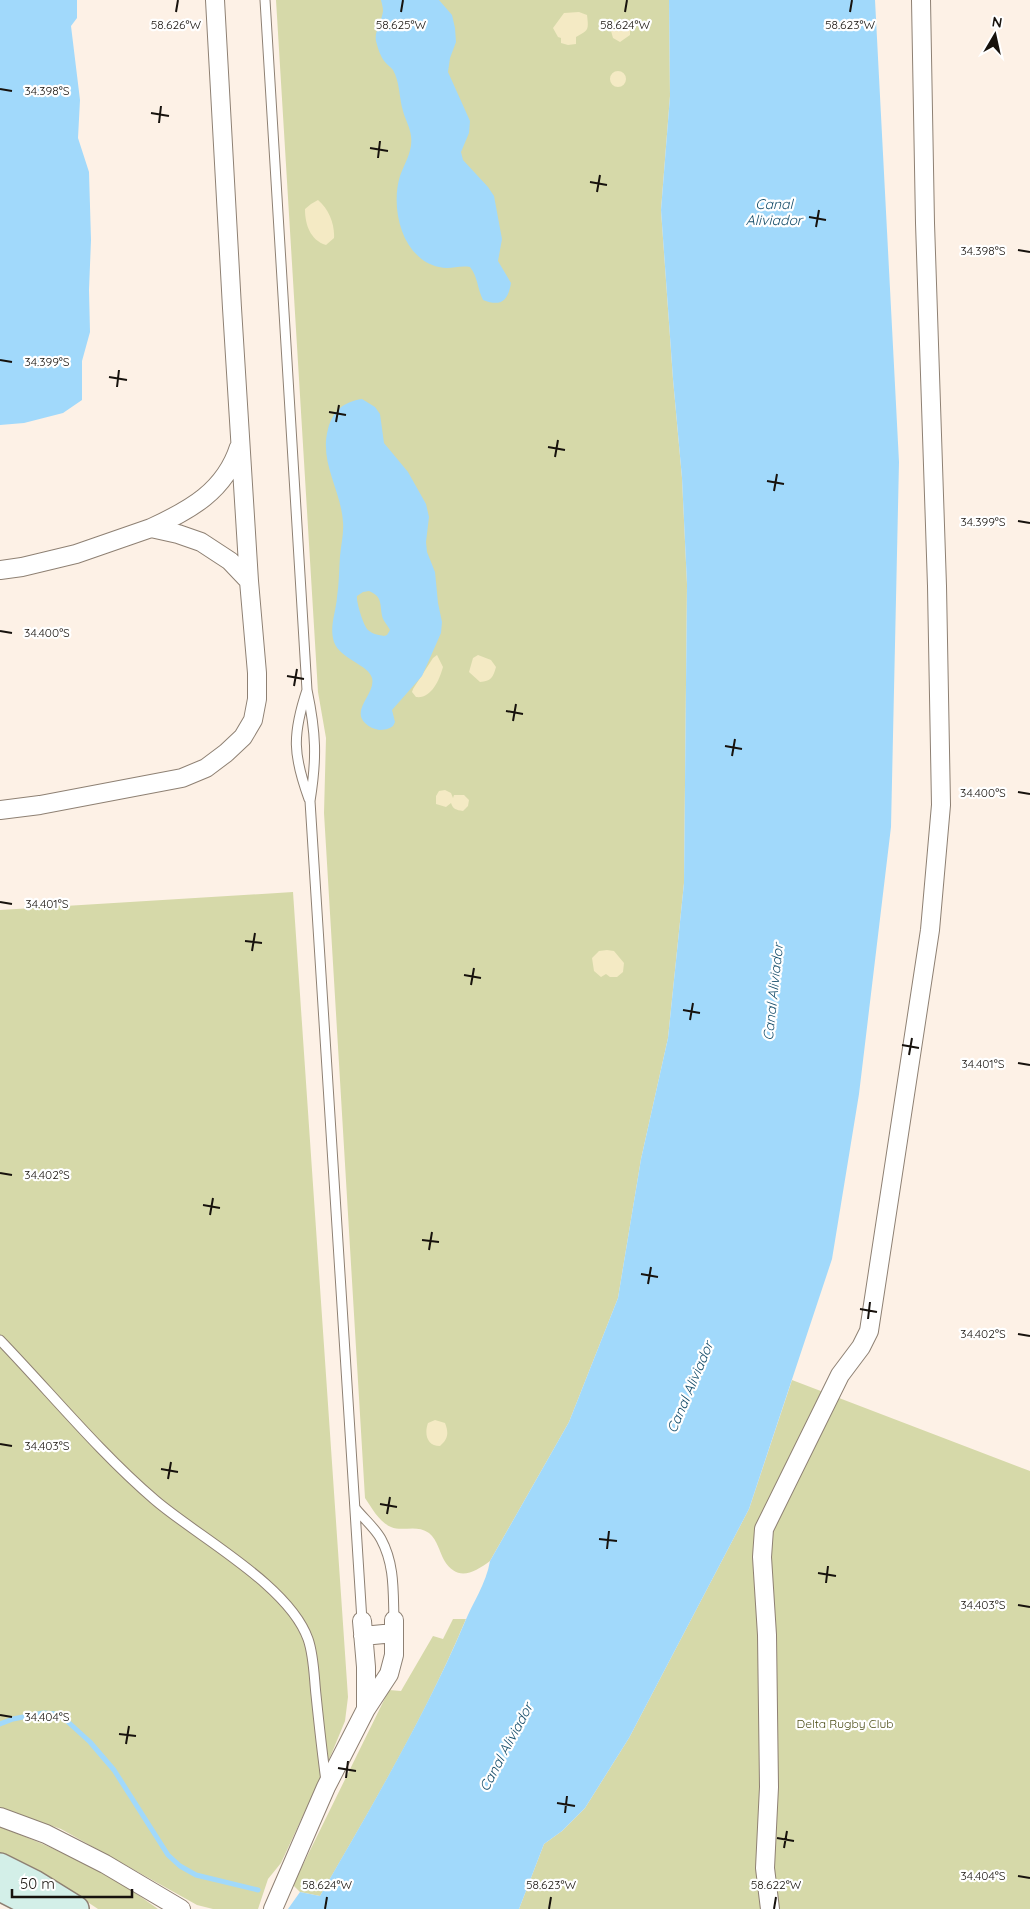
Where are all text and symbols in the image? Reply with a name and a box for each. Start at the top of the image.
north arrow [970,10,1020,60]
text: N [991,12,1004,32]
text: 58.626°W [151,17,202,32]
text: 58.625°W [376,17,427,32]
text: 58.624°W [600,17,650,32]
text: 58.623°W [825,17,875,32]
text: 34.398°S [25,83,70,98]
water label: Canal Aliviador [746,195,804,229]
text: 34.398°S [961,243,1006,258]
text: 34.399°S [24,354,70,369]
text: 34.399°S [960,514,1006,529]
text: 34.400°S [24,625,70,640]
text: 34.400°S [960,785,1006,800]
text: 34.401°S [25,896,69,911]
water label: Canal Aliviador [759,941,787,1042]
text: 34.401°S [961,1056,1005,1071]
text: 34.402°S [24,1167,70,1182]
text: 34.402°S [960,1326,1006,1341]
water label: Canal Aliviador [663,1337,718,1435]
text: 34.403°S [25,1438,70,1453]
text: 34.403°S [961,1597,1006,1612]
water label: Canal Aliviador [475,1698,538,1794]
text: 34.404°S [25,1709,70,1724]
park label: Delta Rugby Club [797,1716,893,1731]
scale bar [12,1866,132,1898]
text: 34.404°S [961,1868,1006,1883]
text: 50 m [20,1874,55,1893]
text: 58.624°W [302,1877,352,1892]
text: 58.623°W [526,1877,576,1892]
text: 58.622°W [751,1877,802,1892]

